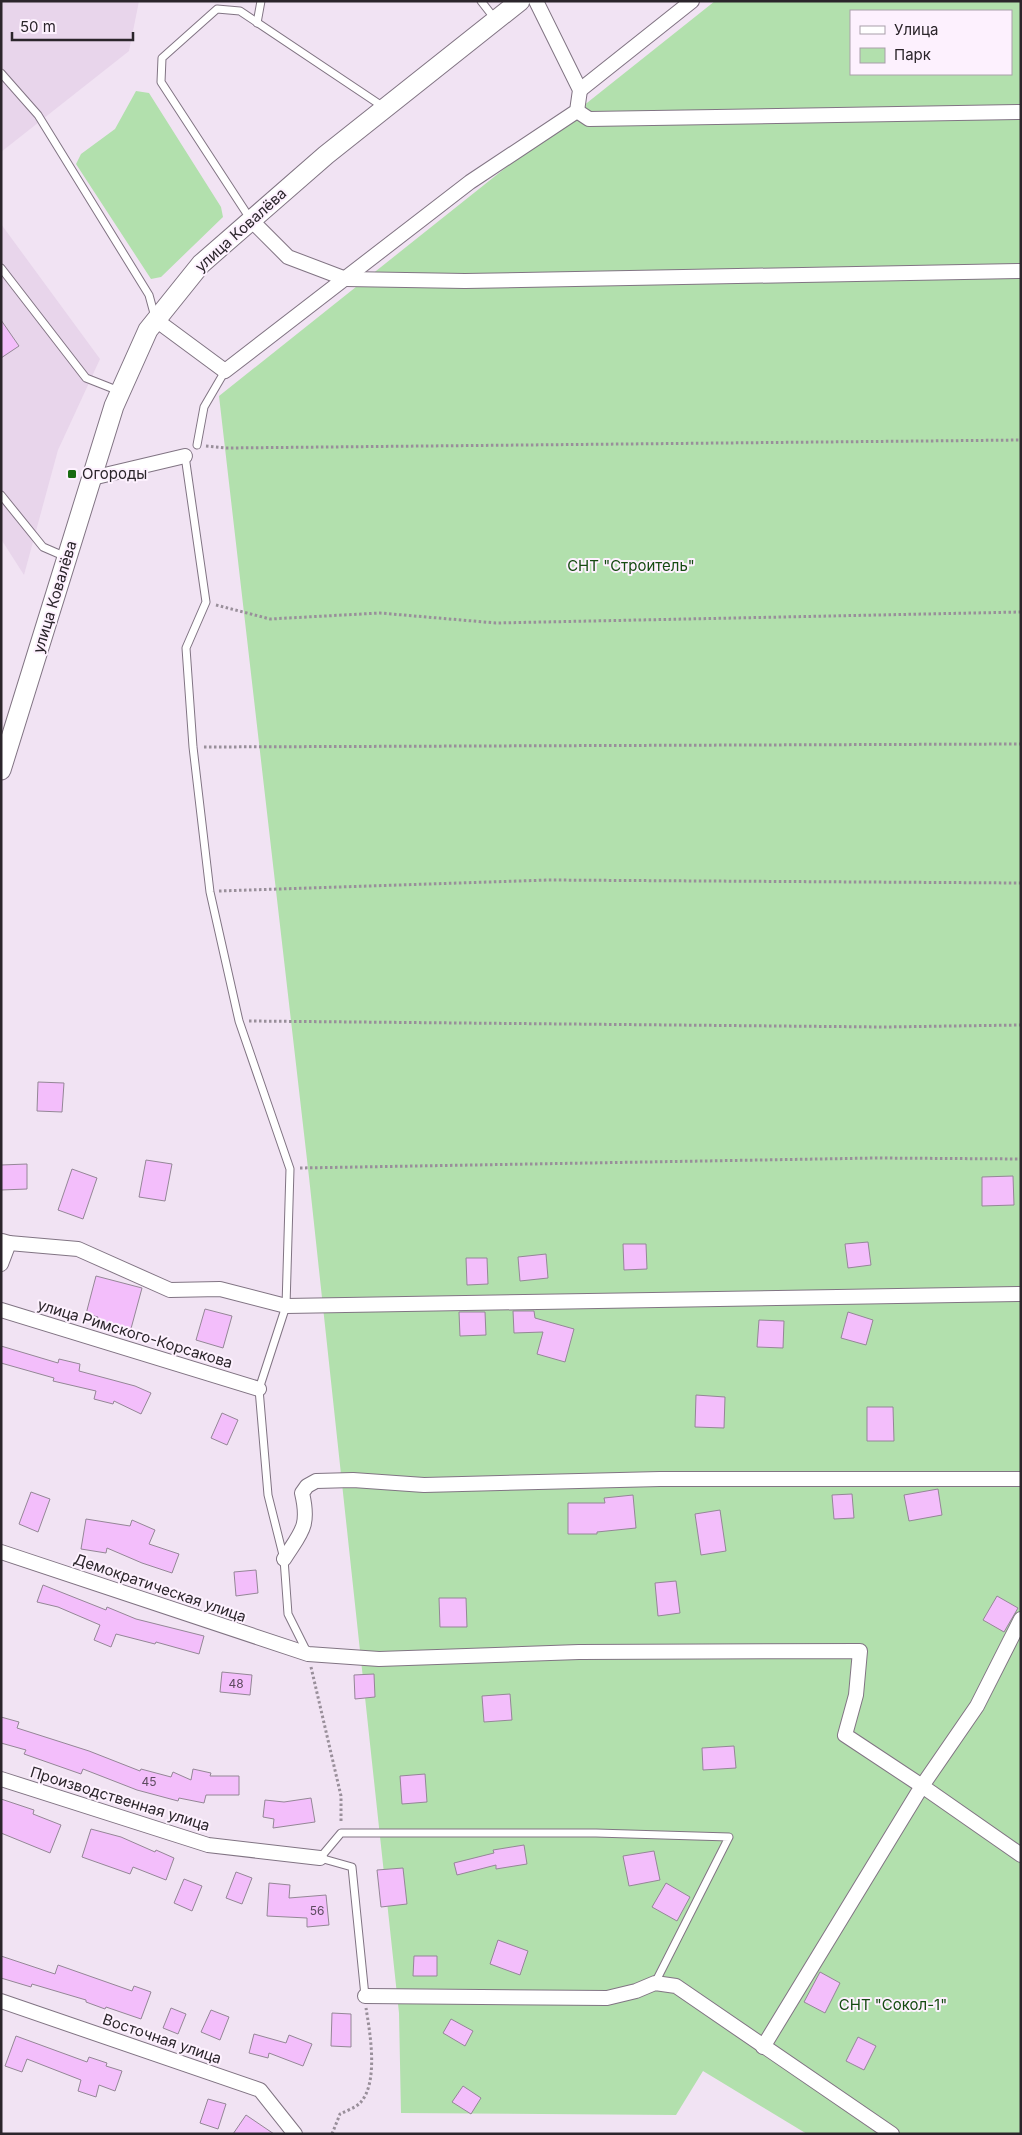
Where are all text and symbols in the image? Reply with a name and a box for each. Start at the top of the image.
scale bar [12,10,134,42]
legend [850,10,1012,75]
text: 50 m [20,17,56,36]
text: Улица [894,20,938,39]
text: Парк [894,45,931,64]
street label: улица Ковалёва [191,184,290,276]
place label: Огороды [82,464,147,483]
marker: Огороды [66,468,78,480]
street label: улица Ковалёва [28,538,81,655]
park label: СНТ "Строитель" [567,556,695,575]
street label: улица Римского-Корсакова [35,1295,235,1372]
street label: Демократическая улица [71,1549,249,1626]
house number: 48 [228,1676,244,1691]
street label: Производственная улица [28,1762,212,1835]
house number: 45 [141,1774,157,1789]
house number: 56 [310,1903,324,1918]
park label: СНТ "Сокол-1" [839,1995,947,2014]
street label: Восточная улица [100,2009,224,2068]

